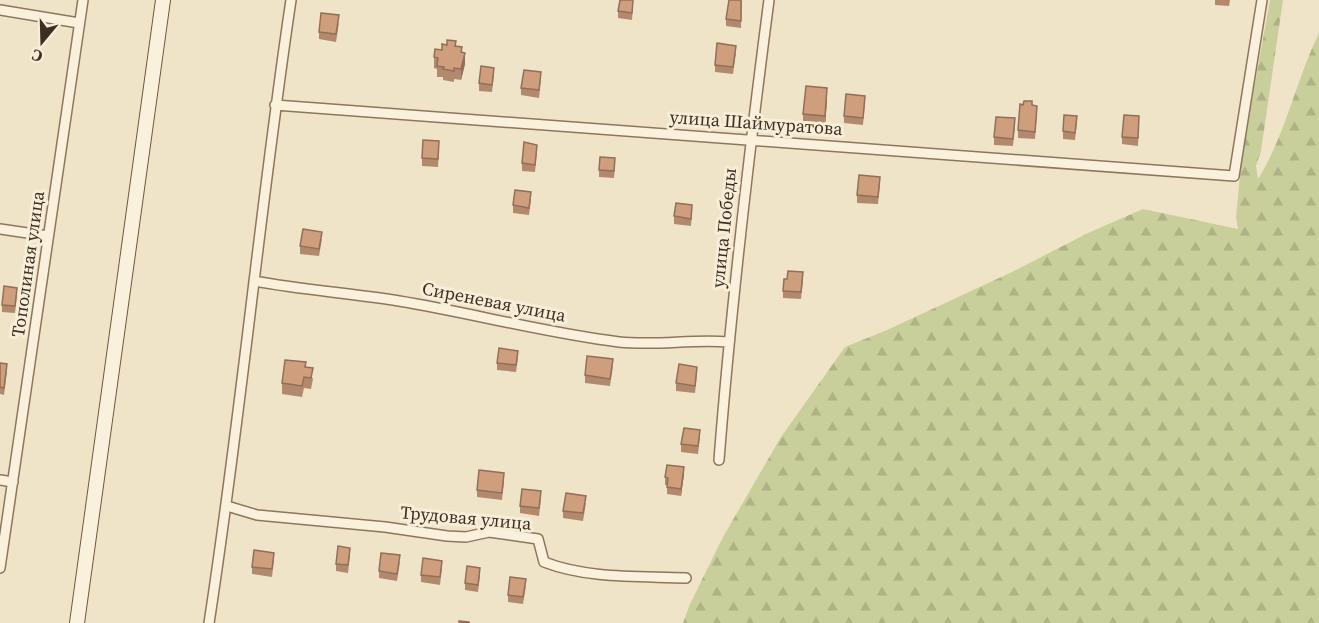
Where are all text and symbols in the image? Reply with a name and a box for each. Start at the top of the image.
north arrow [12,12,72,72]
text: С [29,44,45,68]
street label: улица Шаймуратова [669,104,844,141]
street label: улица Победы [705,167,742,289]
street label: Тополиная улица [5,189,50,338]
street label: Сиреневая улица [420,275,569,328]
street label: Трудовая улица [400,499,533,536]

